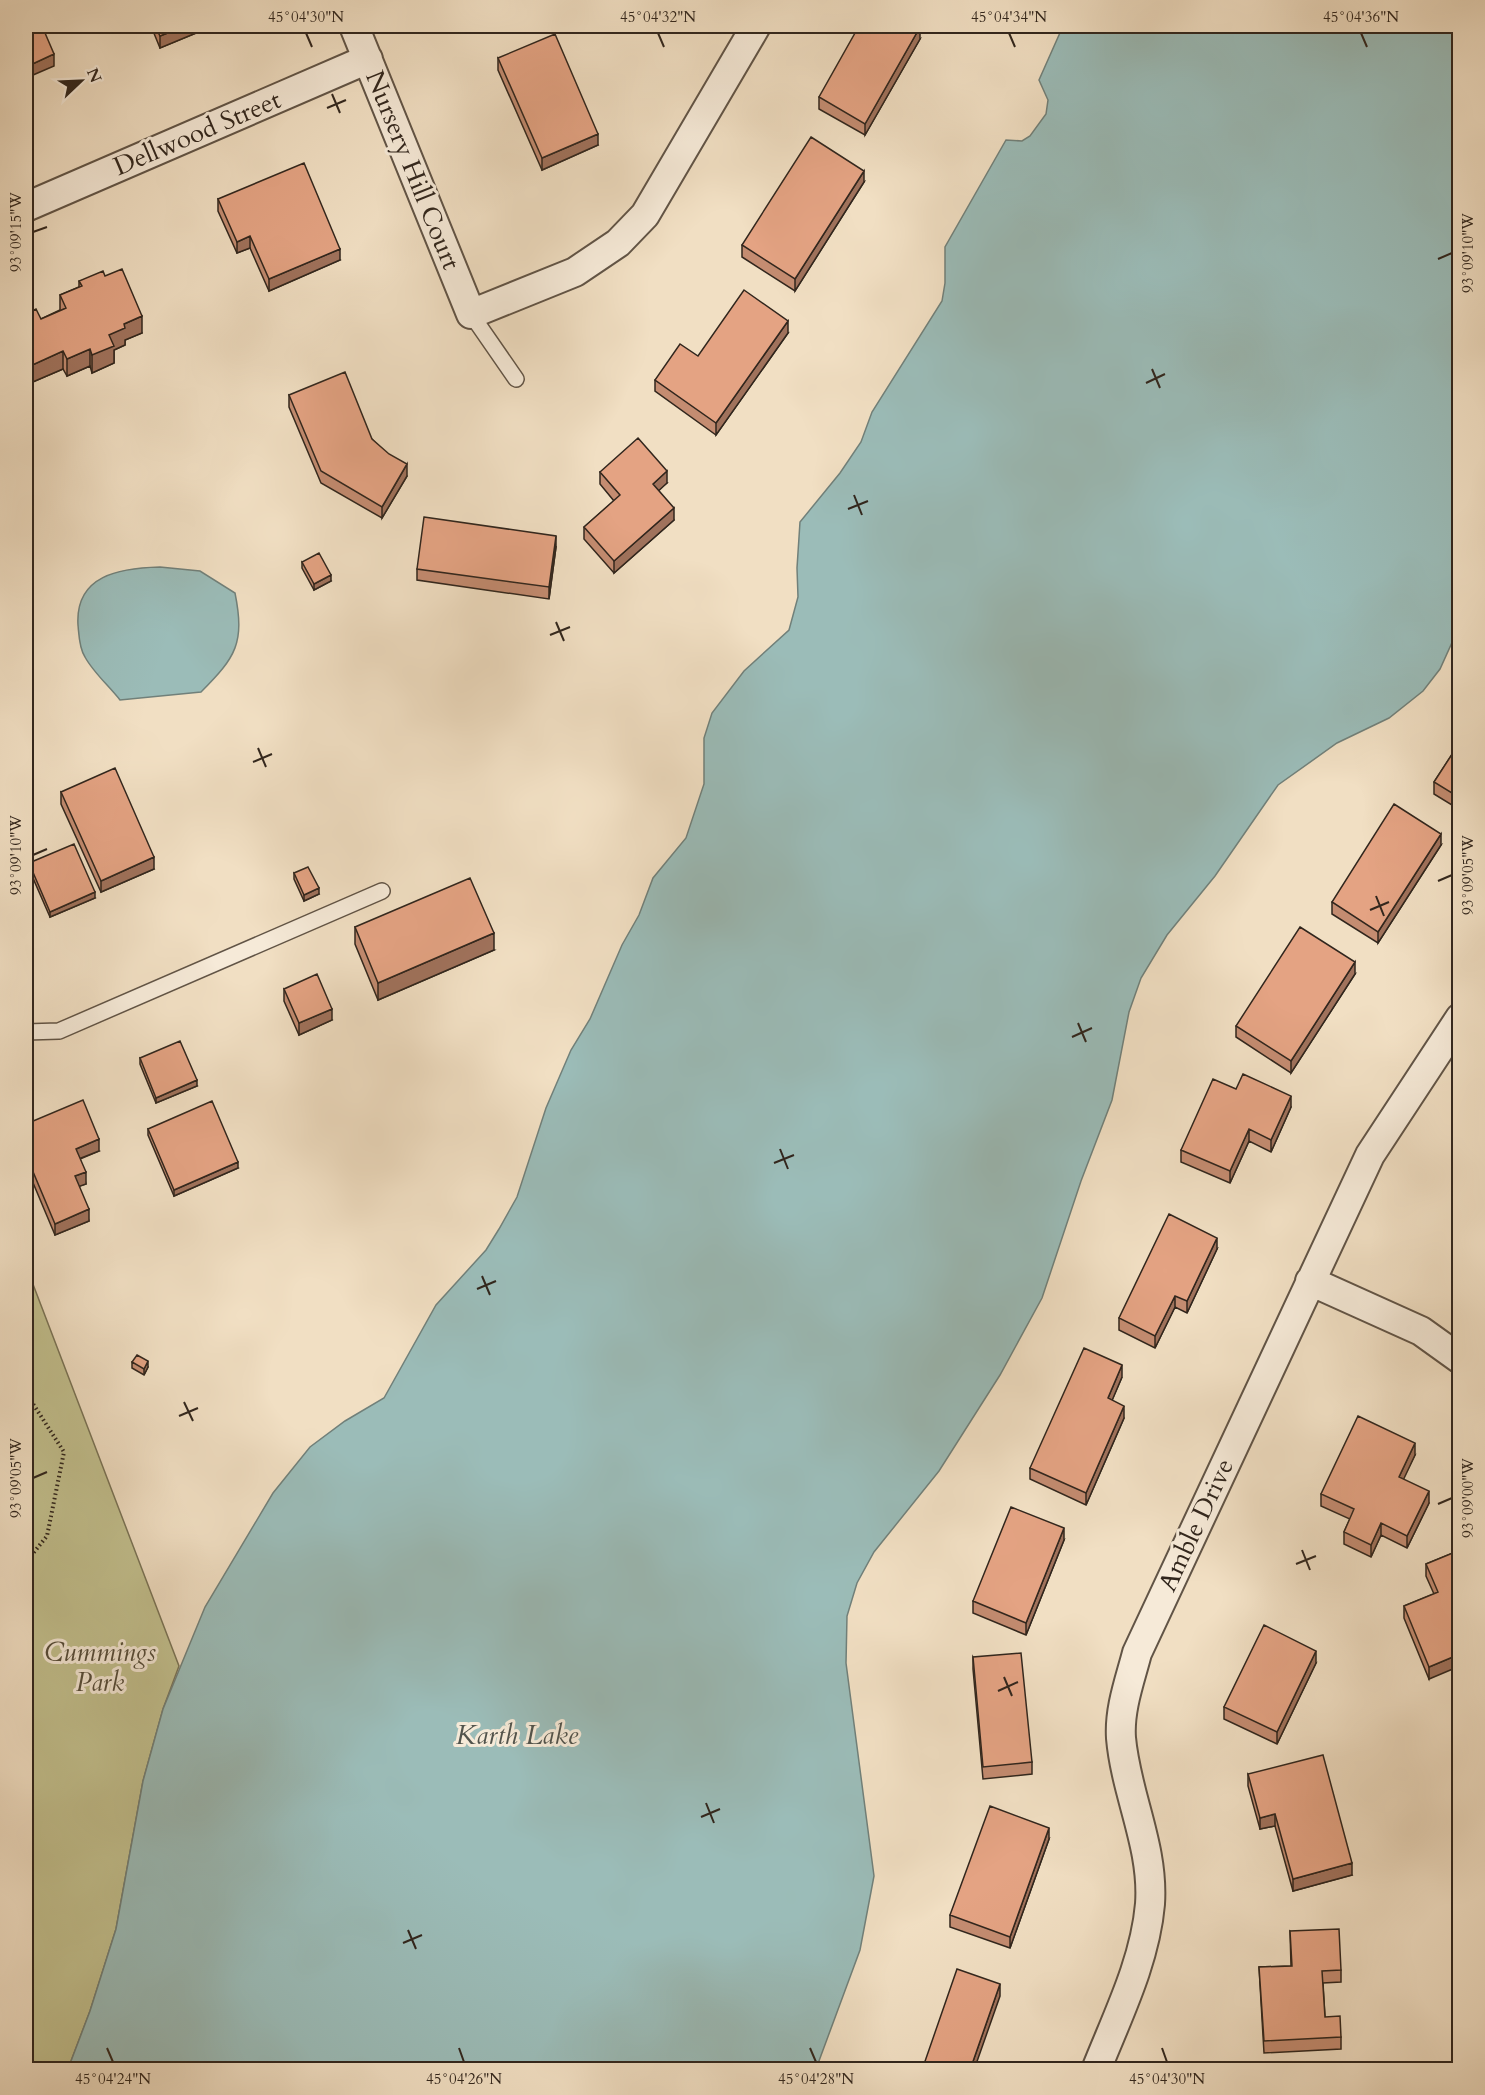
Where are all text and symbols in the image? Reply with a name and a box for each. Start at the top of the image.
text: 45°04'30"N [268,7,344,27]
text: 45°04'32"N [620,7,696,27]
text: 45°04'34"N [971,7,1047,27]
text: 45°04'36"N [1323,7,1399,27]
north arrow [51,51,111,111]
text: N [81,65,107,86]
street label: Nursery Hill Court [357,65,469,275]
street label: Dellwood Street [108,82,286,184]
text: 93°09'15"W [6,192,26,272]
text: 93°09'10"W [1458,213,1478,293]
text: 93°09'10"W [6,815,26,895]
text: 93°09'05"W [1458,835,1478,915]
text: 93°09'05"W [6,1438,26,1518]
street label: Amble Drive [1150,1453,1242,1597]
text: 93°09'00"W [1458,1458,1478,1538]
park label: Cummings Park [44,1635,156,1700]
water label: Karth Lake [456,1717,579,1754]
text: 45°04'24"N [75,2069,151,2089]
text: 45°04'26"N [426,2069,502,2089]
text: 45°04'28"N [778,2069,854,2089]
text: 45°04'30"N [1129,2069,1205,2089]

